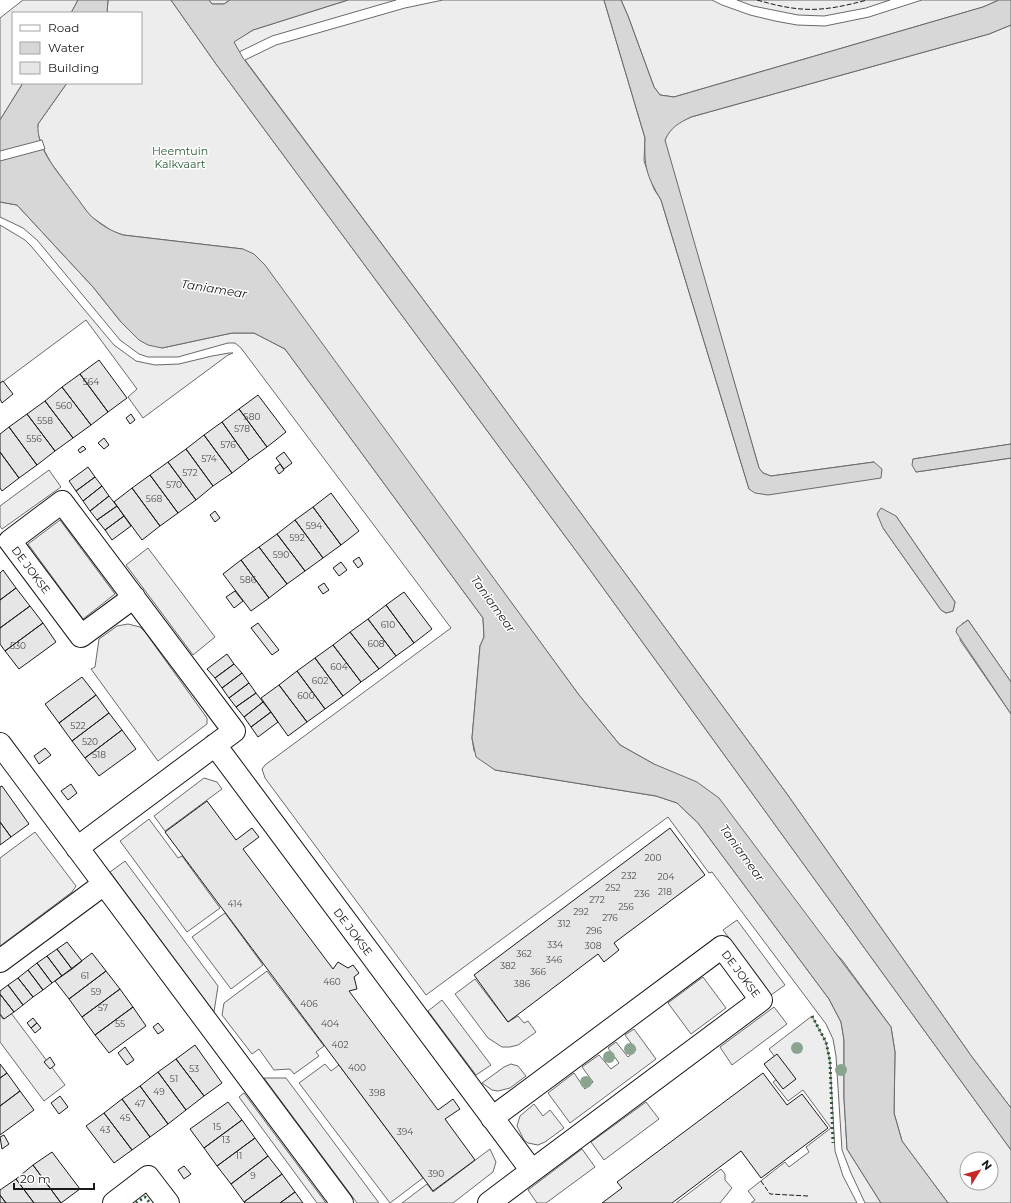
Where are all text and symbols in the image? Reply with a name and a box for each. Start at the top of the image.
legend [12,12,142,84]
text: Road [48,20,79,35]
text: Water [48,40,85,55]
text: Building [48,60,99,75]
park label: Heemtuin Kalkvaart [152,144,208,171]
water label: Taniamear [180,276,248,301]
house number: 564 [83,376,99,387]
house number: 560 [56,400,72,411]
house number: 580 [244,411,260,422]
house number: 558 [37,415,53,426]
house number: 578 [234,423,250,434]
house number: 556 [26,433,42,444]
house number: 576 [220,439,236,450]
house number: 574 [201,453,217,464]
house number: 572 [182,467,198,478]
house number: 570 [166,479,182,490]
house number: 568 [146,493,162,504]
house number: 594 [306,520,322,531]
house number: 592 [289,532,305,543]
street label: DE JOKSE [9,543,53,597]
house number: 590 [273,549,289,560]
water label: Taniamear [468,572,519,635]
house number: 586 [240,574,257,585]
house number: 610 [381,619,395,630]
house number: 608 [367,638,385,649]
house number: 530 [10,640,26,651]
house number: 604 [330,661,348,672]
house number: 602 [312,675,328,686]
house number: 600 [297,690,315,701]
house number: 522 [70,720,86,731]
house number: 520 [82,736,98,747]
house number: 518 [92,749,106,760]
water label: Taniamear [717,821,768,884]
house number: 200 [644,852,662,863]
house number: 232 [621,870,637,881]
house number: 204 [658,871,675,882]
house number: 252 [605,882,621,893]
house number: 218 [658,886,672,897]
house number: 236 [634,888,650,899]
house number: 272 [589,894,605,905]
house number: 414 [228,898,243,909]
house number: 256 [618,901,634,912]
street label: DE JOKSE [331,905,375,959]
house number: 292 [573,906,589,917]
house number: 276 [602,912,618,923]
house number: 312 [557,918,571,929]
house number: 296 [586,925,603,936]
house number: 334 [547,939,563,950]
house number: 308 [585,940,602,951]
street label: DE JOKSE [719,947,763,1001]
house number: 362 [516,948,532,959]
house number: 346 [546,954,563,965]
house number: 382 [500,960,516,971]
house number: 366 [530,966,547,977]
house number: 61 [81,970,89,981]
house number: 460 [323,976,341,987]
house number: 386 [514,978,531,989]
house number: 59 [91,986,102,997]
house number: 406 [300,998,318,1009]
house number: 57 [98,1002,108,1013]
house number: 55 [115,1018,125,1029]
house number: 404 [321,1018,339,1029]
house number: 402 [331,1039,349,1050]
house number: 400 [348,1062,366,1073]
house number: 53 [189,1063,199,1074]
house number: 51 [170,1073,178,1084]
house number: 49 [153,1086,165,1097]
house number: 398 [369,1087,385,1098]
house number: 47 [135,1098,145,1109]
house number: 45 [119,1112,131,1123]
house number: 15 [213,1121,221,1132]
house number: 43 [100,1124,110,1135]
house number: 394 [397,1126,413,1137]
house number: 13 [222,1134,230,1145]
house number: 11 [236,1150,242,1161]
north arrow [959,1151,999,1191]
text: N [979,1157,995,1173]
scale bar [14,1165,94,1191]
house number: 390 [428,1168,444,1179]
house number: 9 [250,1170,256,1181]
text: 20 m [20,1171,51,1186]

